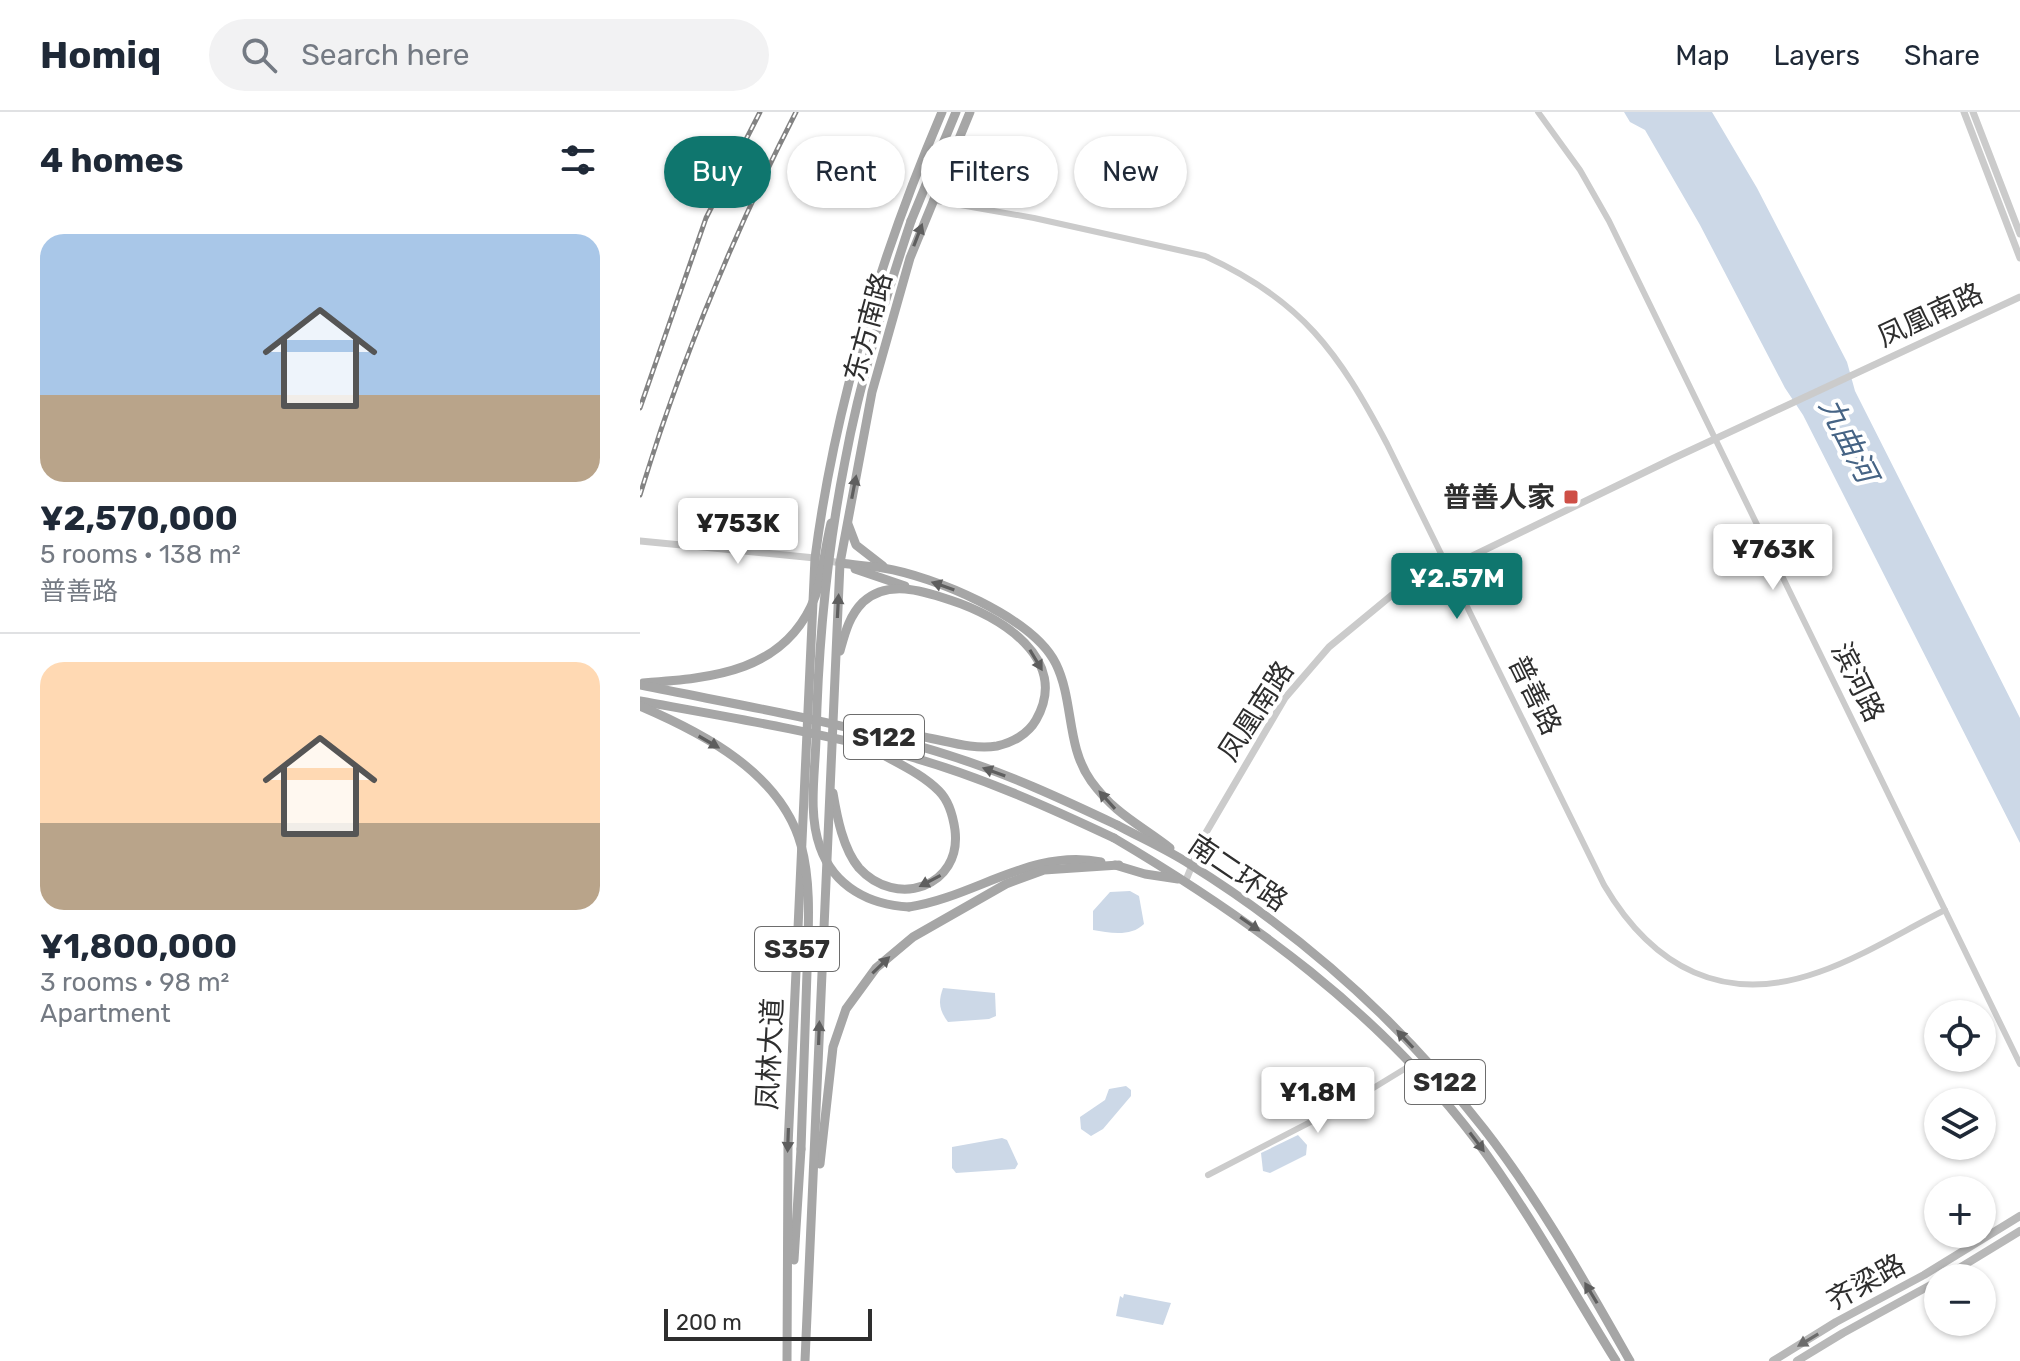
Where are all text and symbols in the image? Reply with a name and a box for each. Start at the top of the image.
search box [209,19,769,91]
text: Homiq [40,32,161,78]
icon: search [237,33,281,77]
text: Search here [301,37,469,73]
text: Map [1675,39,1730,72]
text: Layers [1774,39,1860,72]
text: Share [1904,39,1980,72]
chip: Buy [664,136,771,208]
chip: Rent [787,136,905,208]
chip: Filters [921,136,1058,208]
chip: New [1074,136,1187,208]
icon: filters [556,138,600,182]
text: 4 homes [40,140,183,181]
one-way arrow [912,223,925,247]
street label: 东方南路 [838,269,898,385]
street label: 凤凰南路 [1872,276,1988,354]
icon: home [248,286,392,430]
water label: 九曲河 [1812,392,1887,493]
one-way arrow [848,474,861,499]
place label: 普善人家 [1443,481,1555,514]
marker: 普善人家 [1562,488,1580,506]
text: ¥2,570,000 [40,498,238,539]
pin: ¥753K [682,498,794,566]
text: ¥753K [696,508,780,539]
pin: ¥763K [1717,524,1829,592]
text: ¥763K [1731,534,1815,565]
text: 5 rooms · 138 m² [40,539,241,570]
pin: ¥2.57M [1392,553,1522,621]
text: ¥2.57M [1409,563,1505,594]
text: 普善路 [40,576,118,607]
one-way arrow [931,580,955,592]
one-way arrow [832,593,845,618]
street label: 滨河路 [1825,637,1891,727]
one-way arrow [1028,648,1043,671]
street label: 普善路 [1502,650,1568,740]
street label: 凤凰南路 [1212,655,1300,767]
icon: home [248,714,392,858]
road number: S122 [844,715,924,759]
one-way arrow [698,735,720,749]
one-way arrow [982,765,1006,777]
one-way arrow [1099,791,1117,810]
street label: 南二环路 [1182,828,1294,918]
one-way arrow [918,874,941,888]
one-way arrow [1240,916,1261,931]
text: ¥1,800,000 [40,926,237,967]
road number: S357 [755,927,839,971]
one-way arrow [871,957,890,975]
text: 3 rooms · 98 m² [40,967,229,998]
street label: 凤林大道 [751,997,789,1111]
text: Apartment [40,998,171,1029]
map controls [1924,1000,1996,1336]
button: locate [1924,1000,1996,1072]
one-way arrow [813,1020,826,1045]
one-way arrow [1397,1029,1415,1048]
road number: S122 [1405,1060,1485,1104]
pin: ¥1.8M [1262,1067,1374,1135]
text: ¥1.8M [1279,1077,1357,1108]
button: layers [1924,1088,1996,1160]
one-way arrow [782,1128,795,1153]
one-way arrow [1468,1132,1484,1153]
button: + [1924,1176,1996,1248]
street label: 齐梁路 [1821,1247,1911,1317]
button: − [1924,1264,1996,1336]
one-way arrow [1584,1282,1598,1304]
scale bar [664,1305,872,1341]
text: 200 m [676,1309,742,1336]
one-way arrow [1797,1332,1819,1346]

